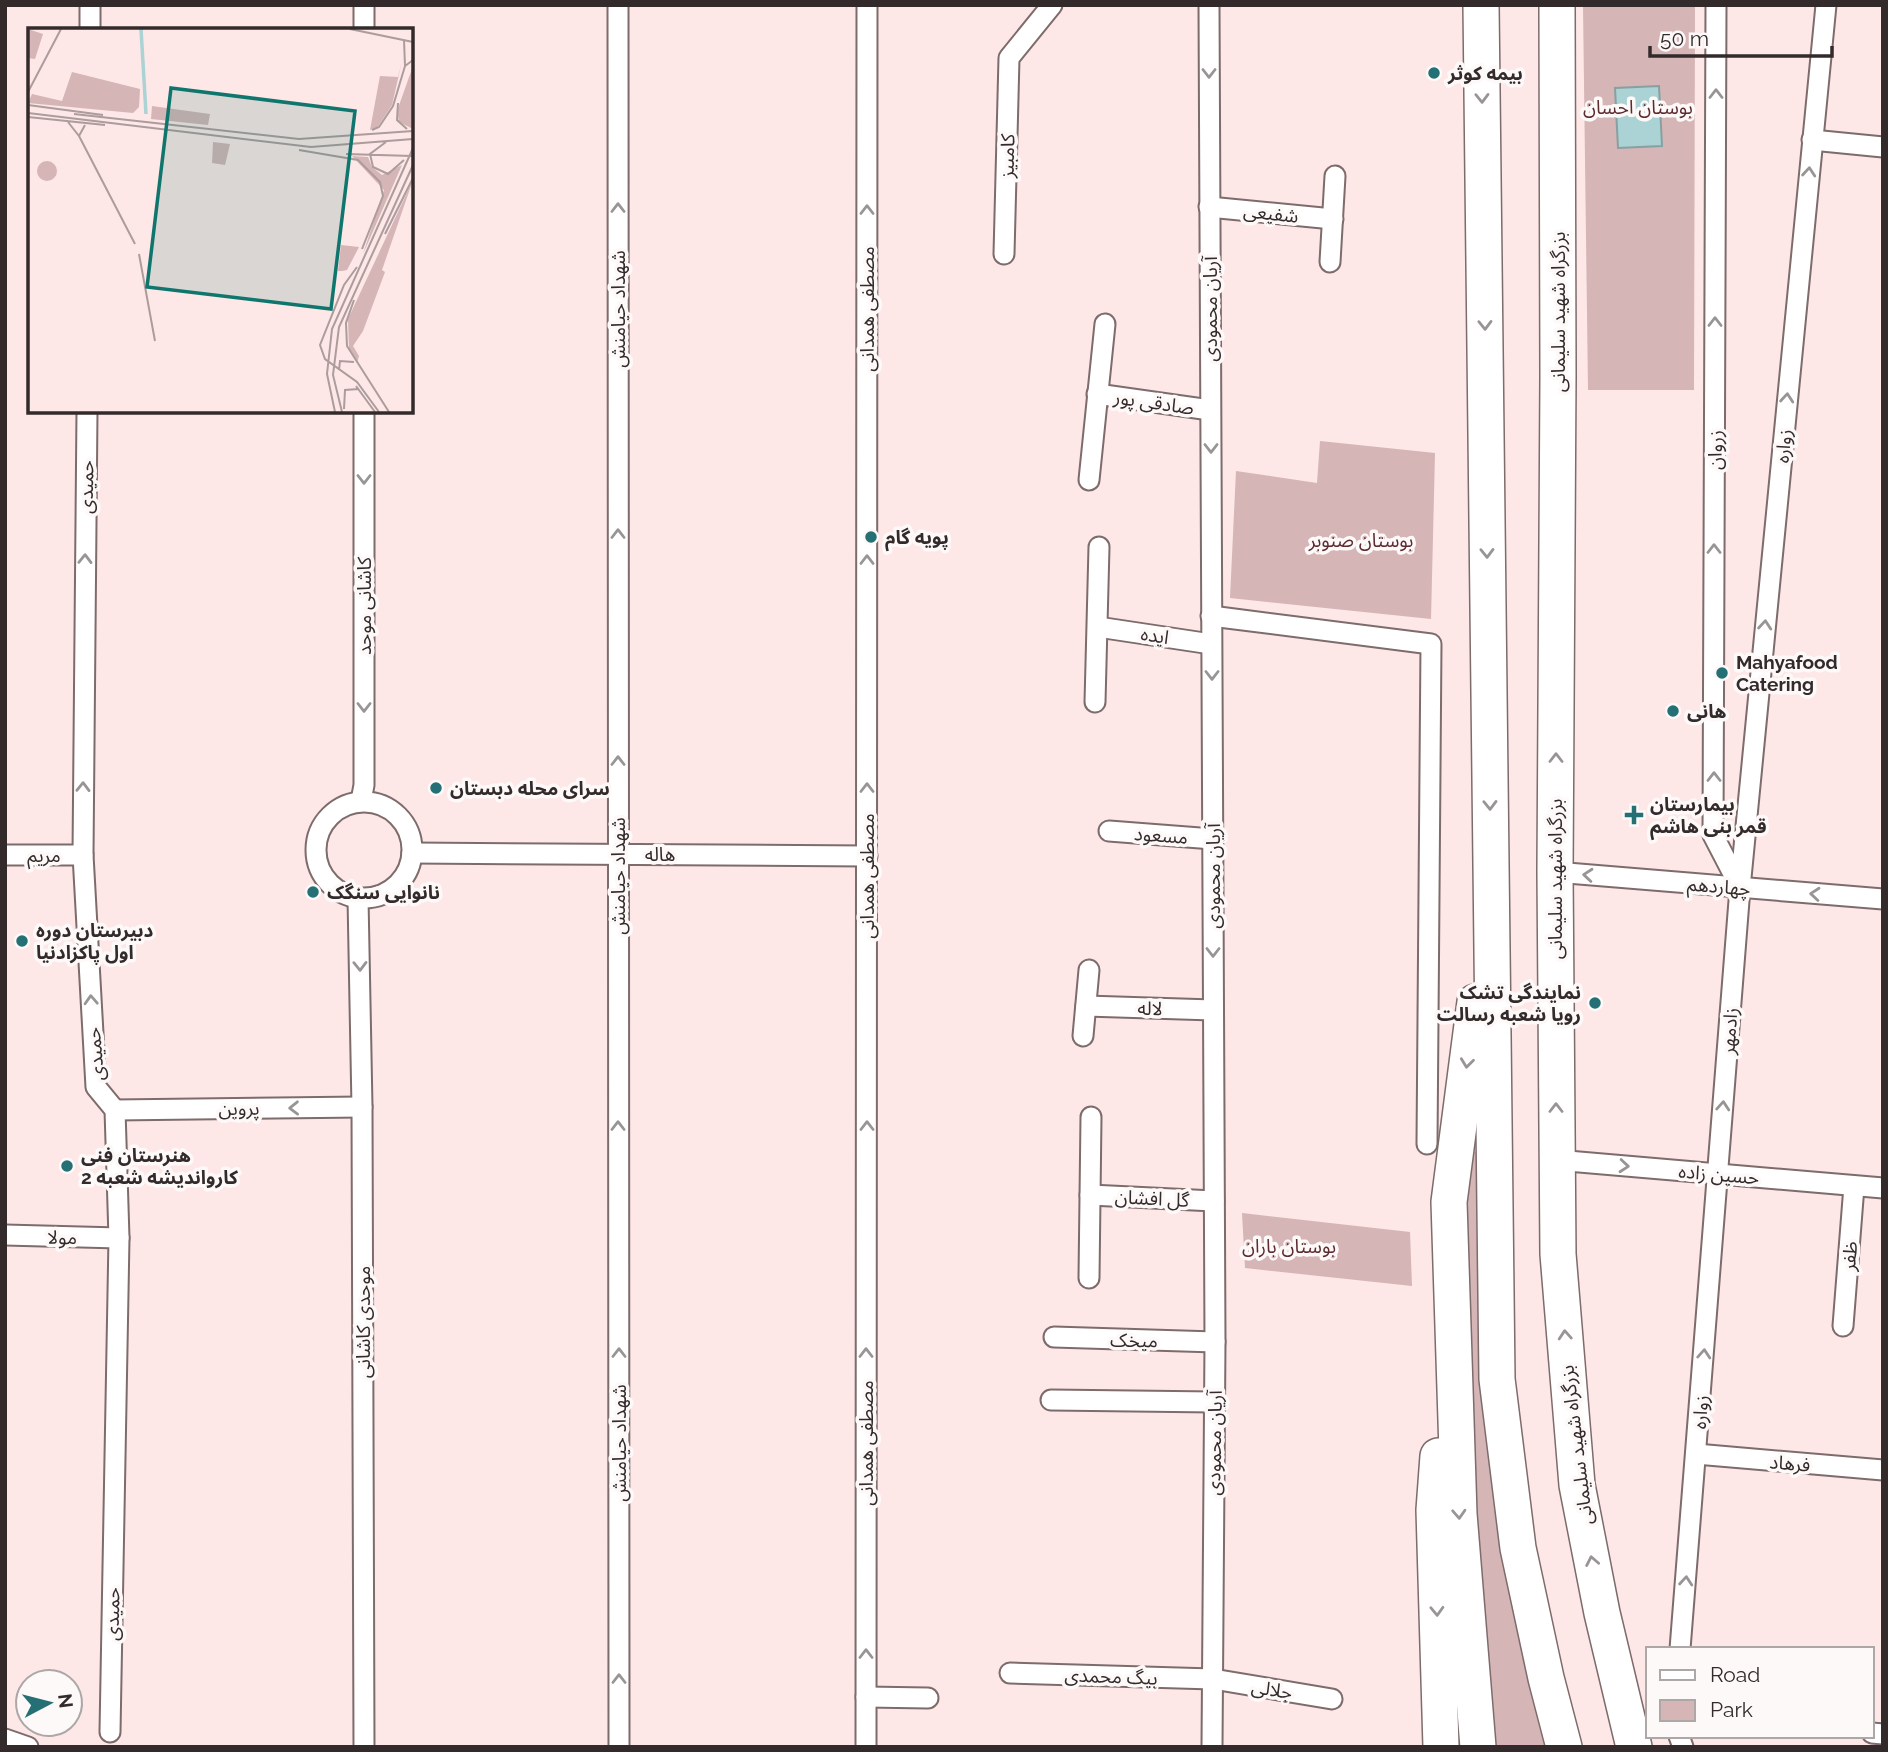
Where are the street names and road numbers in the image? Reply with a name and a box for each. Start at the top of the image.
street label: کامبیز [996,132,1019,179]
street label: شفیعی [1242,199,1300,228]
street label: بزرگراه شهید سلیمانی [1547,232,1570,392]
street label: مصطفی همدانی [856,246,879,372]
street label: شهداد حیامنش [607,250,630,368]
street label: آریان محمودی [1199,255,1222,362]
street label: صادقی پور [1111,385,1195,421]
street label: زواره [1771,428,1796,464]
street label: زروان [1704,430,1727,470]
street label: حمیدی [75,460,98,514]
street label: کاشانی موحد [353,556,376,655]
street label: ایده [1139,622,1171,648]
street label: بزرگراه شهید سلیمانی [1544,799,1567,959]
street label: مصطفی همدانی [856,813,879,939]
street label: شهداد حیامنش [607,817,630,935]
street label: مسعود [1133,822,1189,849]
street label: آریان محمودی [1202,822,1225,929]
street label: هاله [645,843,675,865]
street label: مریم [27,844,61,870]
street label: چهاردهم [1686,872,1752,904]
street label: لاله [1137,997,1163,1019]
street label: زادمهر [1716,1007,1743,1056]
street label: حمیدی [82,1026,108,1082]
street label: پروین [218,1097,260,1122]
street label: حسین زاده [1678,1160,1760,1189]
street label: گل افشان [1114,1185,1191,1212]
street label: مولا [47,1226,77,1249]
street label: ظفر [1837,1240,1862,1273]
street label: موحدی کاشانی [352,1266,375,1378]
street label: میخک [1110,1329,1158,1352]
street label: بزرگراه شهید سلیمانی [1555,1364,1598,1526]
street label: مصطفی همدانی [855,1380,878,1506]
street label: شهداد حیامنش [608,1384,631,1502]
street label: آریان محمودی [1202,1389,1227,1496]
street label: زواره [1688,1394,1713,1430]
street label: فرهاد [1769,1450,1811,1477]
street label: حمیدی [101,1587,124,1641]
street label: بیگ محمدی [1064,1663,1158,1689]
street label: جلالی [1250,1675,1294,1704]

